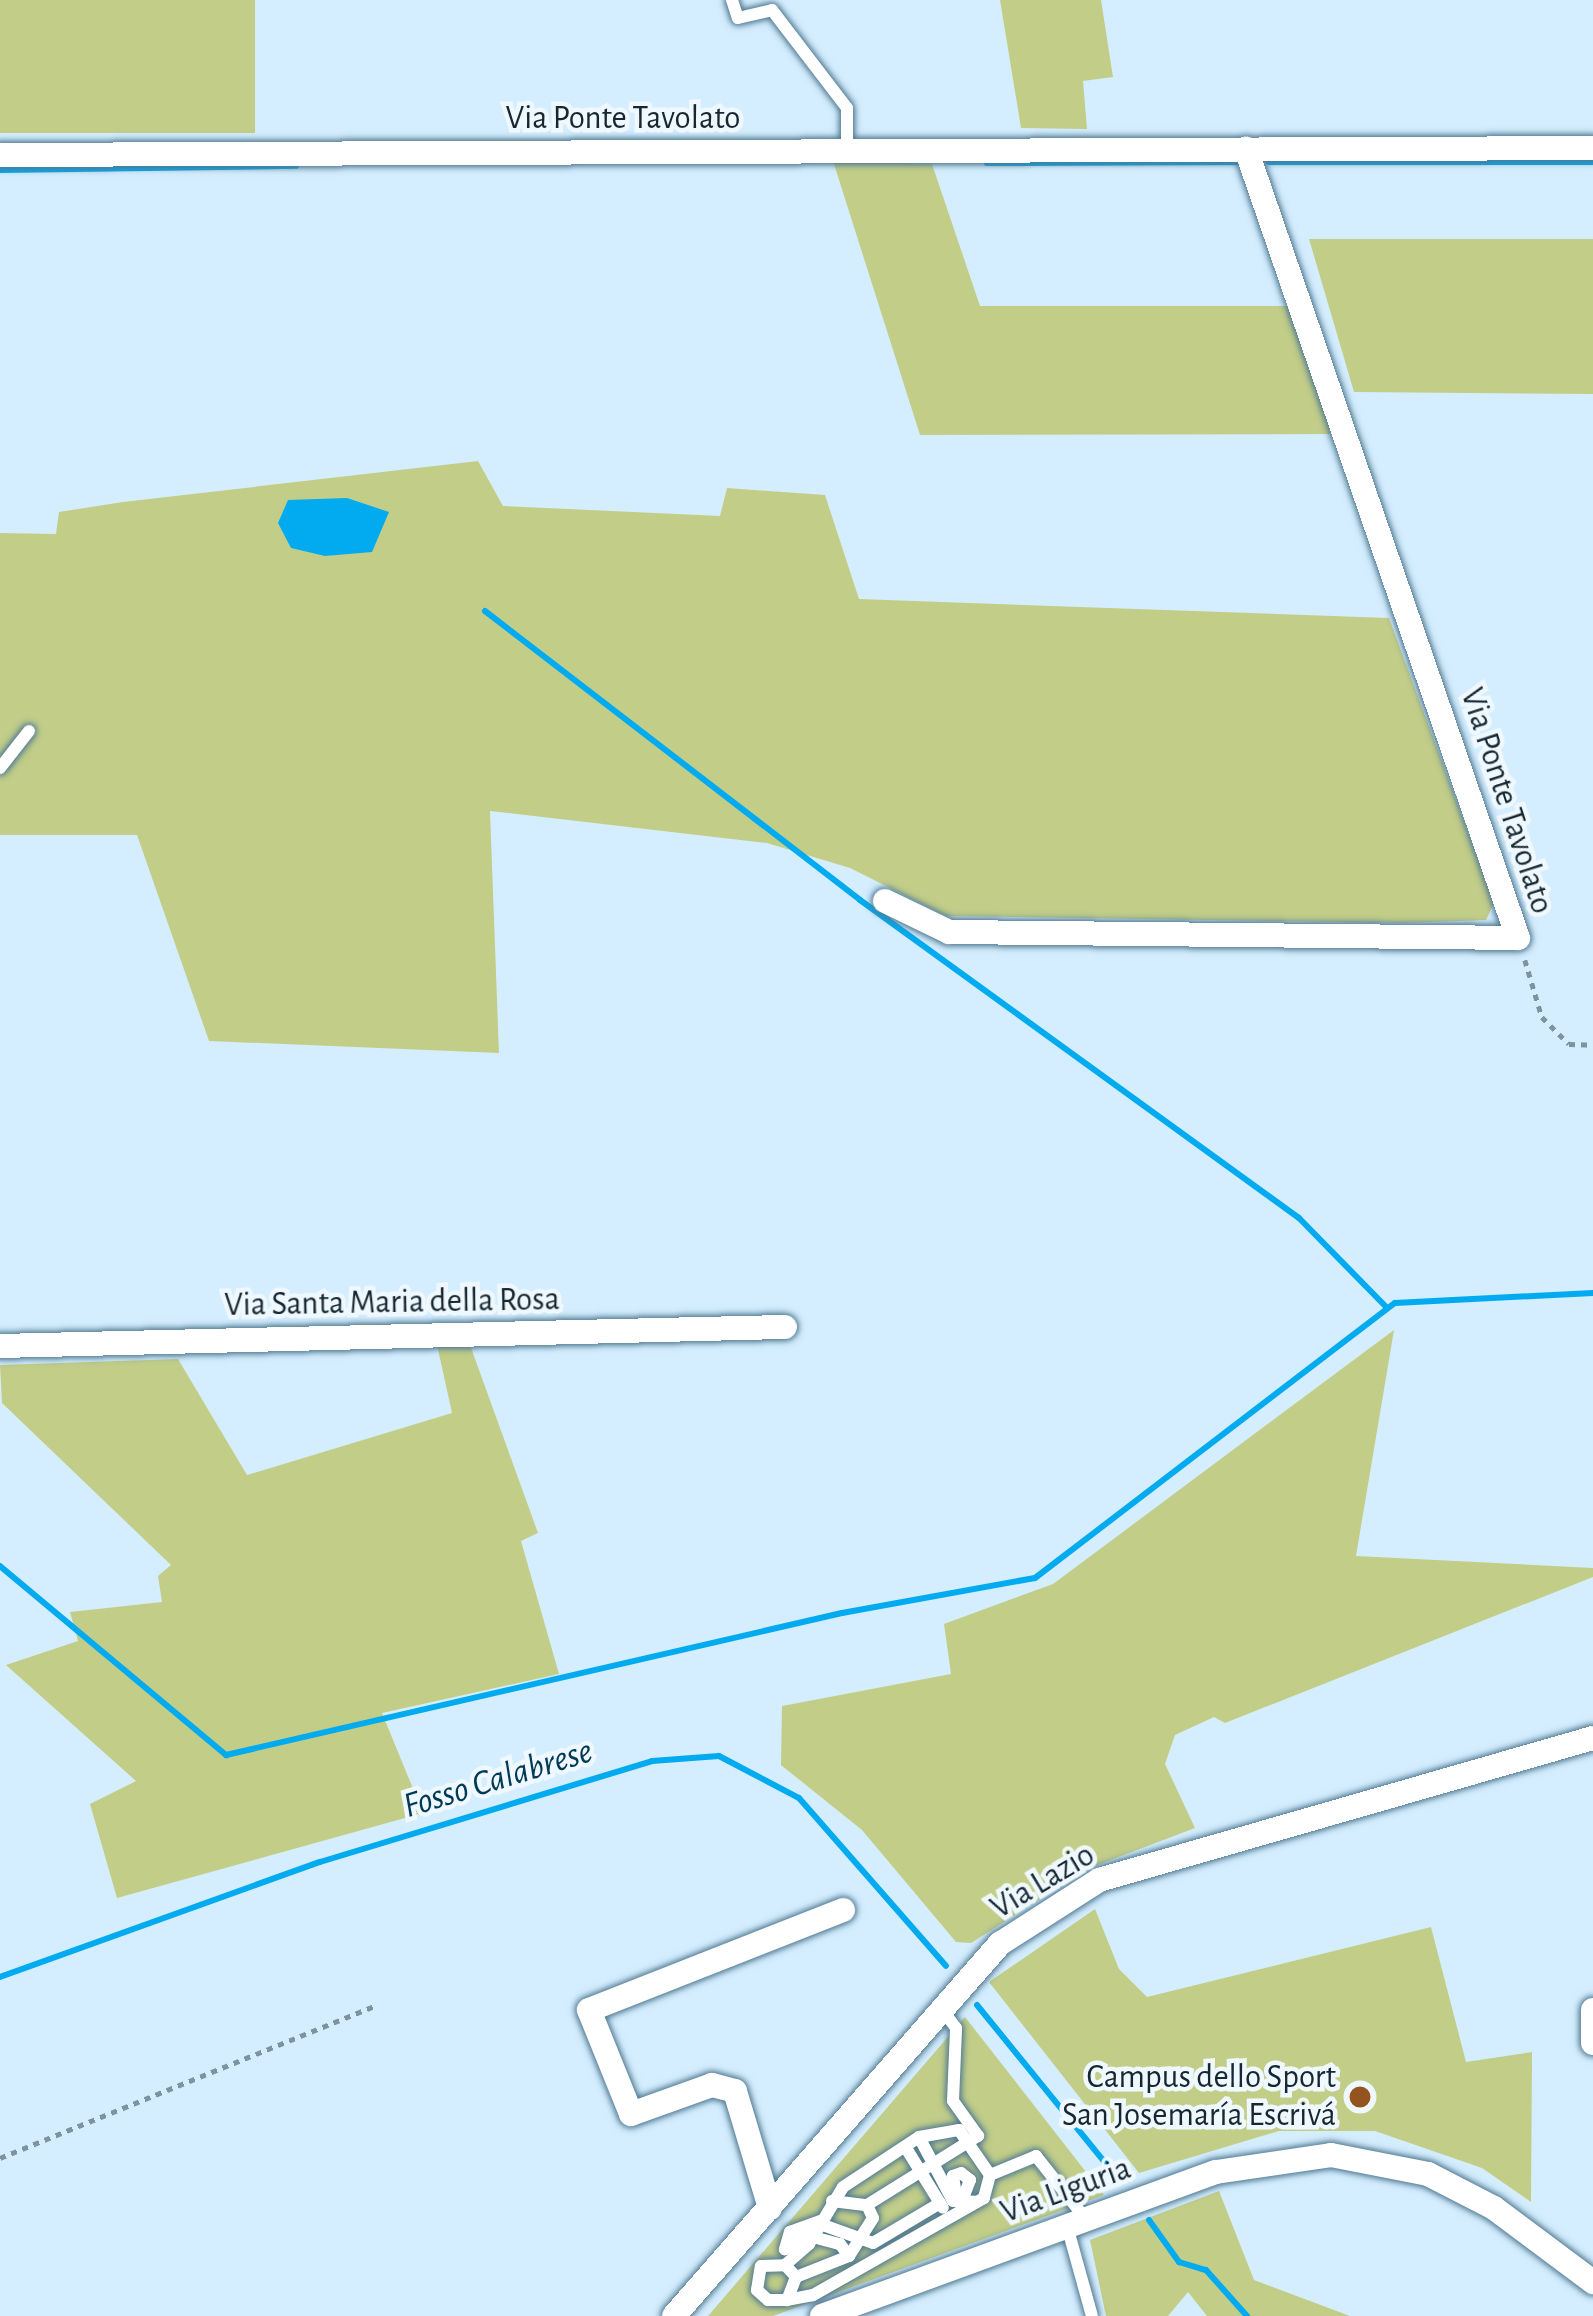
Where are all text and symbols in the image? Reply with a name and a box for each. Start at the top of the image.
street label: Via Ponte Tavolato [506,99,740,139]
street label: Via Ponte Tavolato [1451,683,1561,919]
street label: Via Santa Maria della Rosa [224,1280,560,1326]
water label: Fosso Calabrese [398,1730,598,1828]
street label: Via Lazio [984,1836,1102,1928]
place label: Campus dello Sport San Josemaría Escrivá [1062,2058,1336,2136]
marker: Campus dello Sport San Josemaría Escrivá [1347,2084,1373,2110]
street label: Via Liguria [996,2149,1136,2233]

